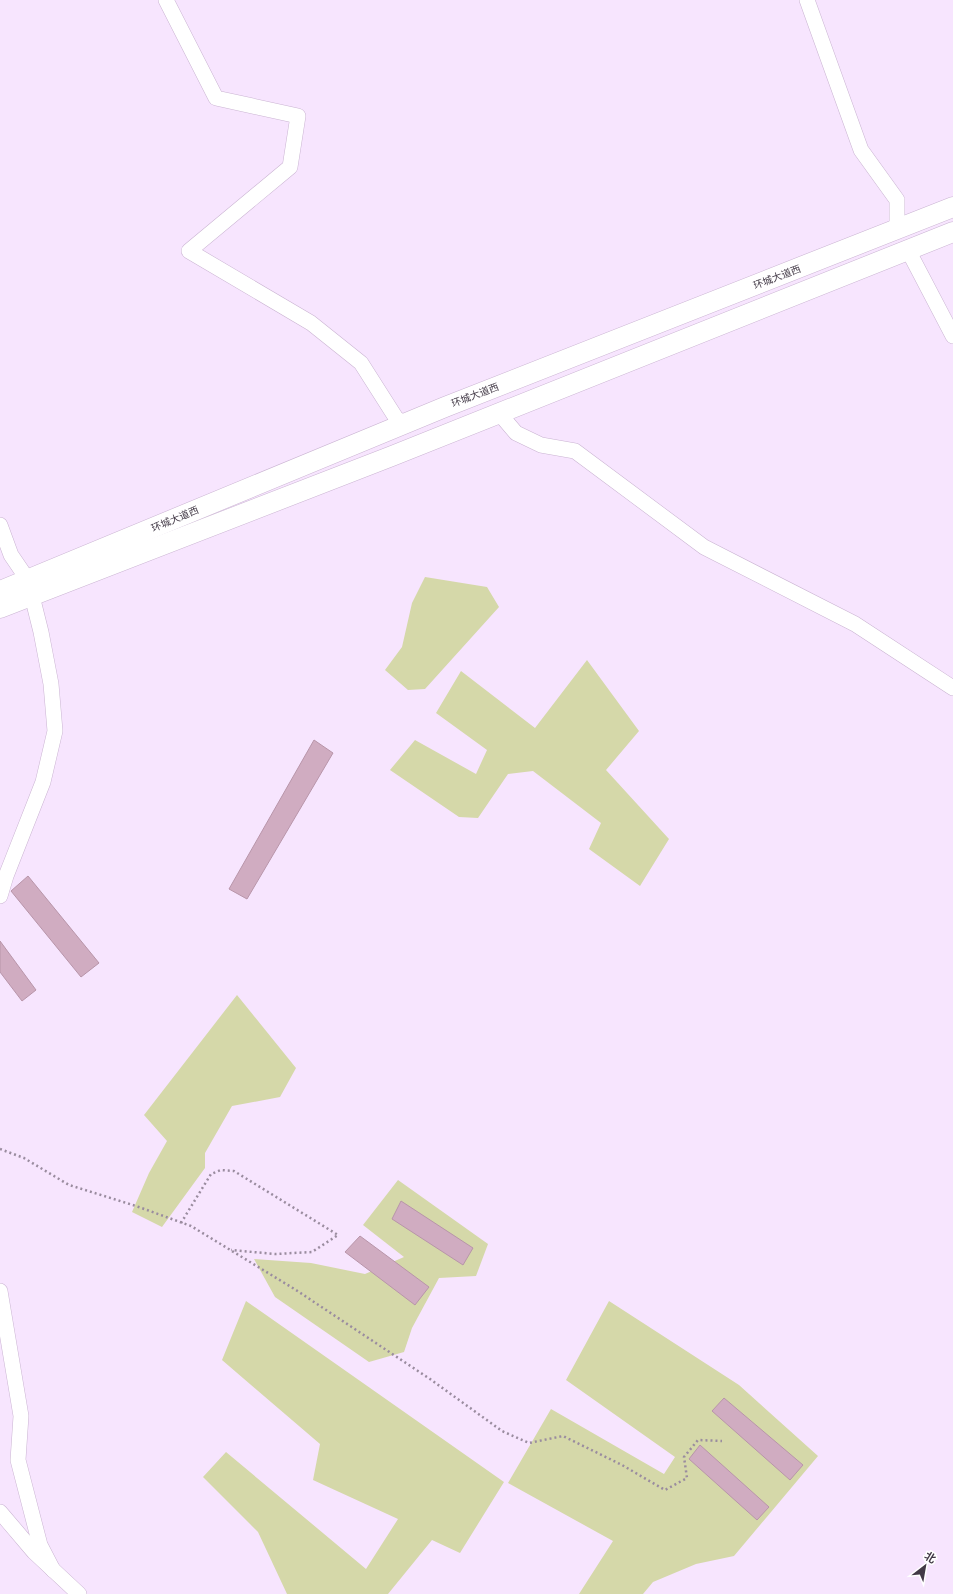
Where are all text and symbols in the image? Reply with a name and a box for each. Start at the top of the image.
street label: 环城大道西 [751,262,803,292]
street label: 环城大道西 [449,380,501,410]
street label: 环城大道西 [149,503,201,535]
north arrow [905,1546,945,1586]
text: 北 [922,1549,938,1566]

